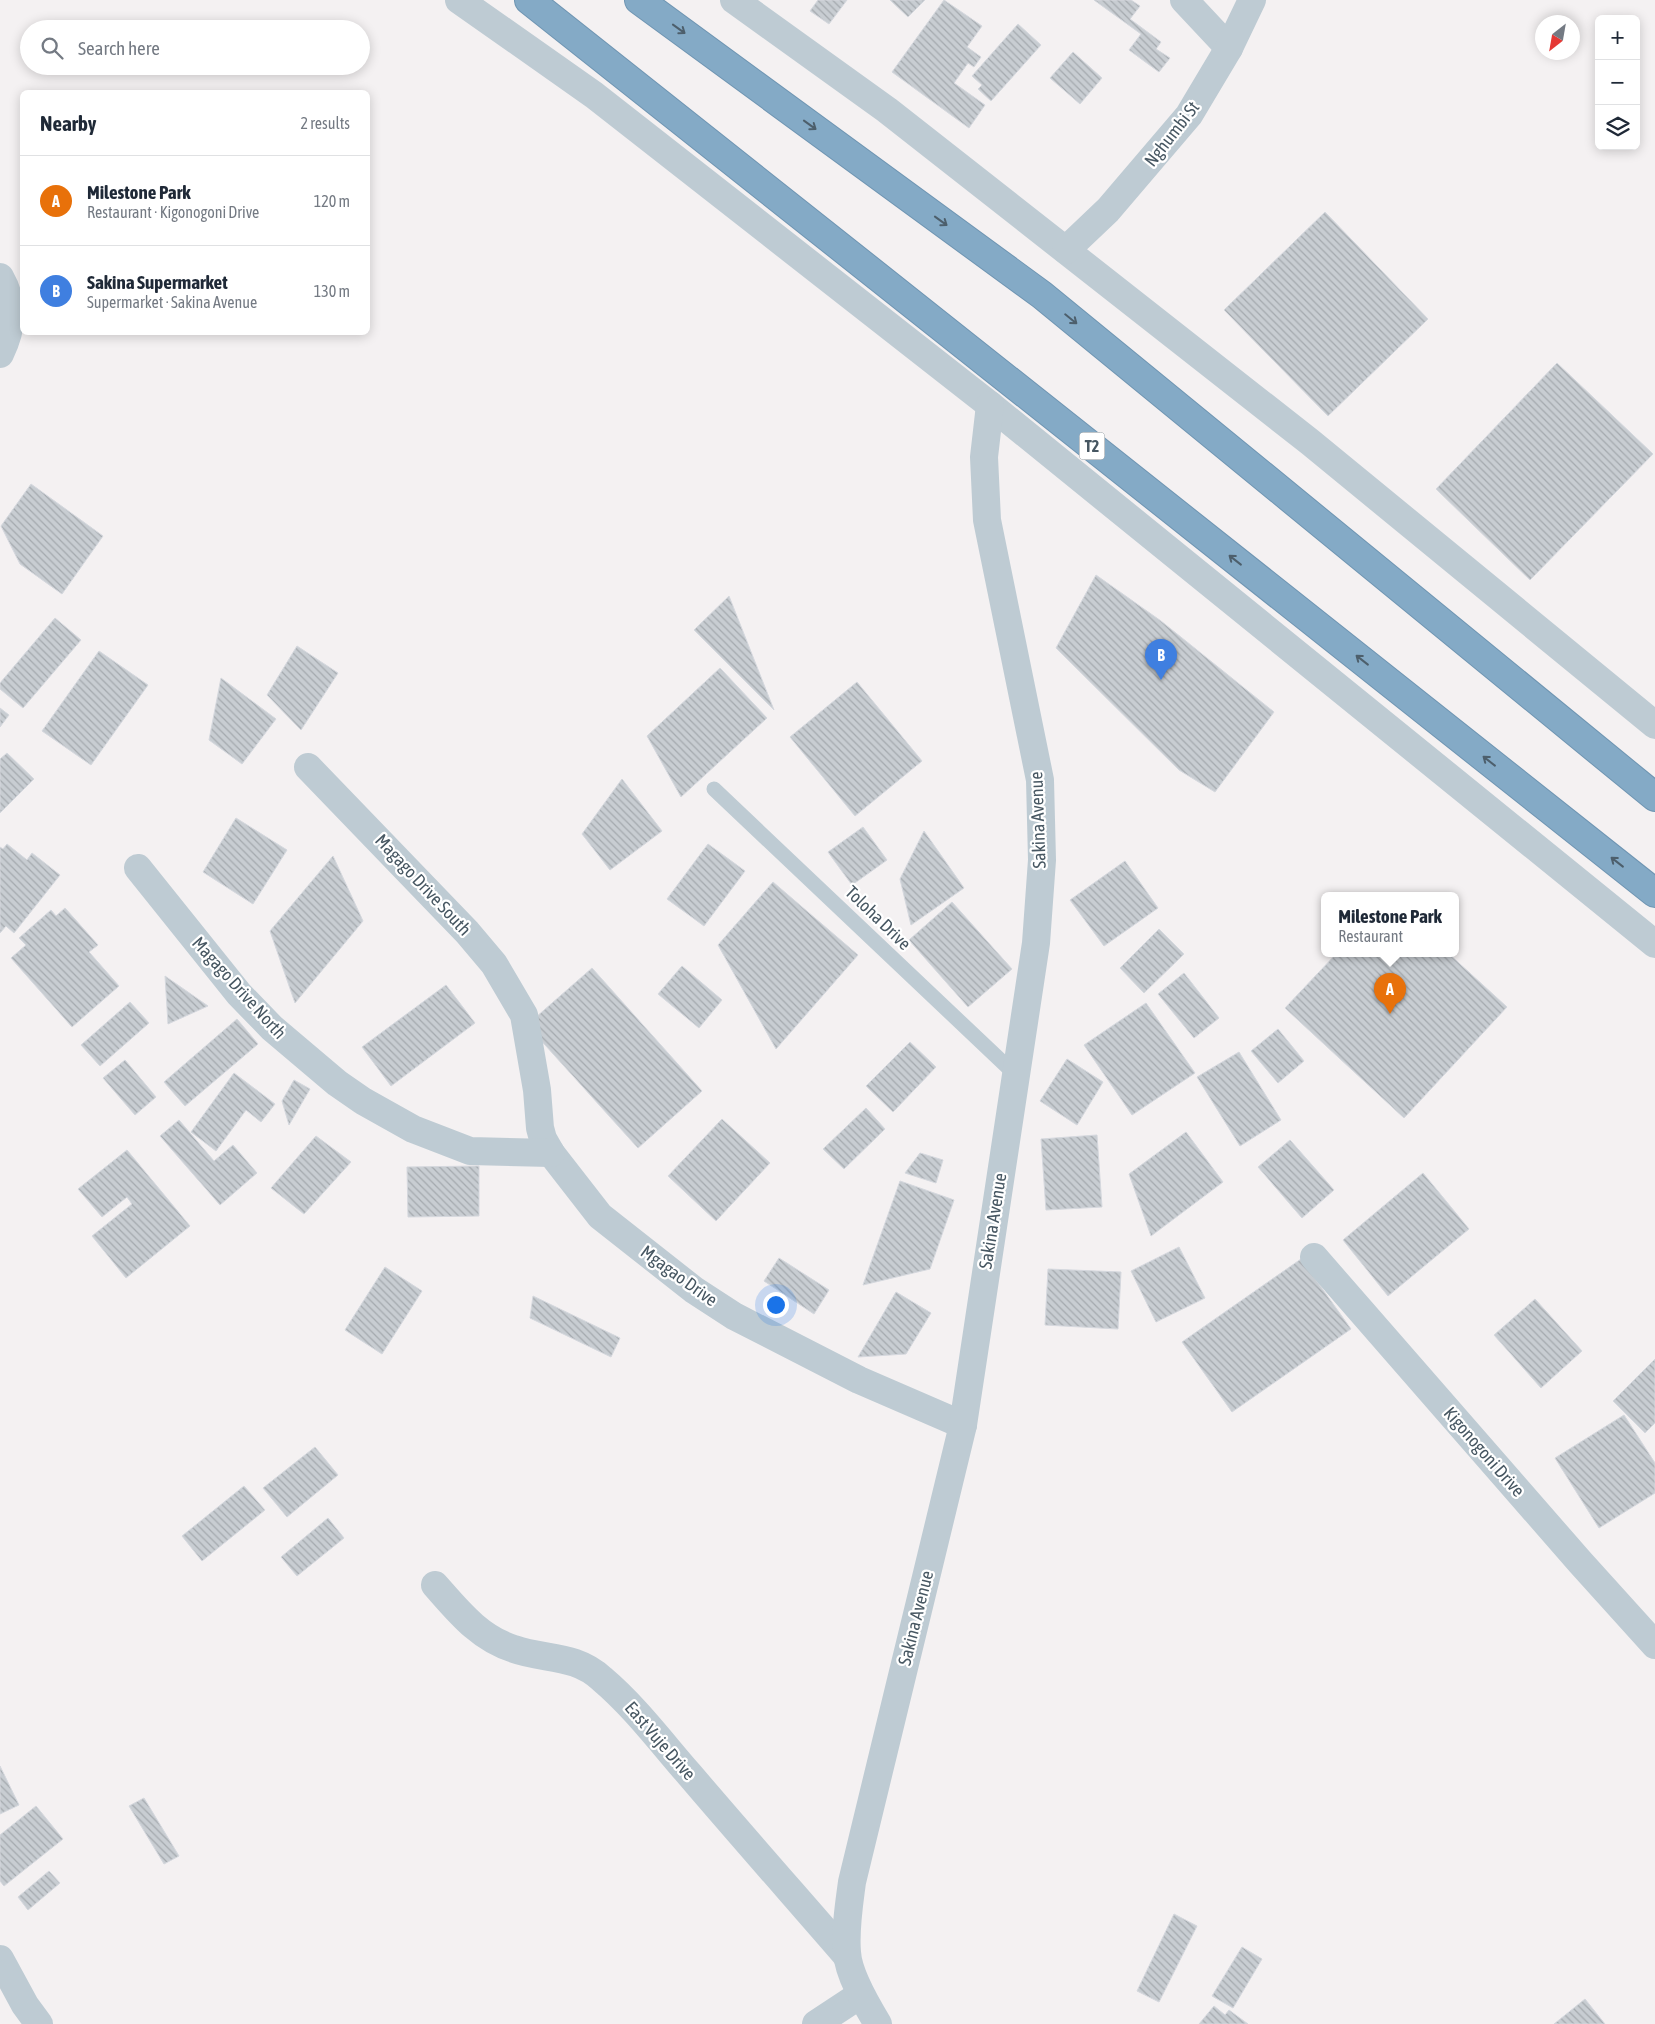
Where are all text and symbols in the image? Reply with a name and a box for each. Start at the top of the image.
north arrow [1535,15,1580,60]
map controls [1595,15,1640,150]
button: + [1595,15,1640,60]
search box [20,20,370,75]
one-way arrow [672,24,686,34]
icon: search [38,34,66,62]
text: Search here [78,37,160,59]
button: − [1595,60,1640,105]
street label: Nghumbi St [1140,97,1203,170]
button: layers [1595,105,1640,150]
text: Nearby [40,111,96,135]
text: 2 results [300,114,350,132]
one-way arrow [803,120,817,130]
text: Milestone Park [87,181,191,203]
text: A [52,192,60,210]
text: 120 m [314,192,350,210]
text: Restaurant · Kigonogoni Drive [87,203,259,221]
one-way arrow [934,216,948,226]
text: Sakina Supermarket [87,271,228,293]
text: B [52,282,60,300]
text: 130 m [314,282,350,300]
text: Supermarket · Sakina Avenue [87,293,257,311]
one-way arrow [1064,313,1077,324]
road number: T2 [1080,432,1104,460]
one-way arrow [1229,554,1242,565]
pin: B [1145,639,1177,680]
one-way arrow [1356,655,1369,666]
one-way arrow [1483,756,1496,767]
street label: Sakina Avenue [1025,771,1050,869]
street label: Magago Drive South [371,830,476,940]
one-way arrow [1611,857,1624,868]
street label: Toloha Drive [841,881,915,954]
popup [1321,892,1459,957]
text: Milestone Park [1338,905,1442,927]
text: Restaurant [1338,927,1403,945]
street label: Magago Drive North [188,932,291,1043]
pin: A [1374,973,1406,1014]
street label: Sakina Avenue [975,1171,1010,1270]
street label: Mgagao Drive [637,1241,722,1310]
your location [763,1292,789,1318]
street label: Kigonogoni Drive [1440,1402,1529,1501]
street label: Sakina Avenue [894,1568,937,1667]
street label: East Vuje Drive [621,1697,700,1784]

